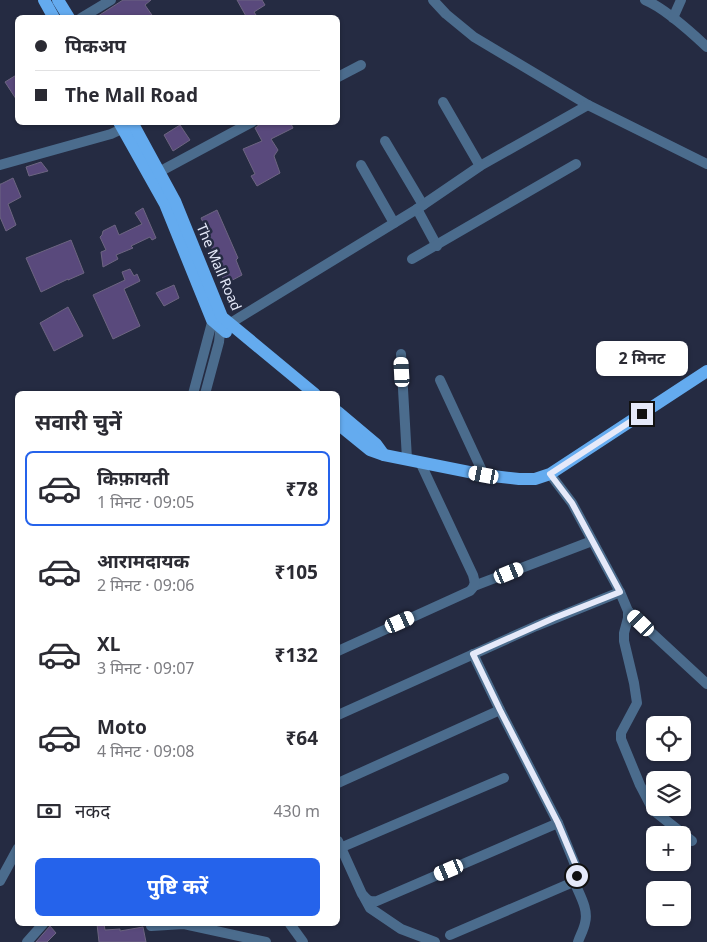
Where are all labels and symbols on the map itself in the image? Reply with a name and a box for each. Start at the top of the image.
street label: The Mall Road [193,220,246,313]
callout: 2 मिनट [596,342,688,376]
car [393,357,410,387]
route end [631,403,653,425]
car [467,465,500,485]
car [492,560,525,586]
car [624,607,657,639]
car [383,609,416,635]
car [432,857,465,883]
route start [566,865,588,887]

